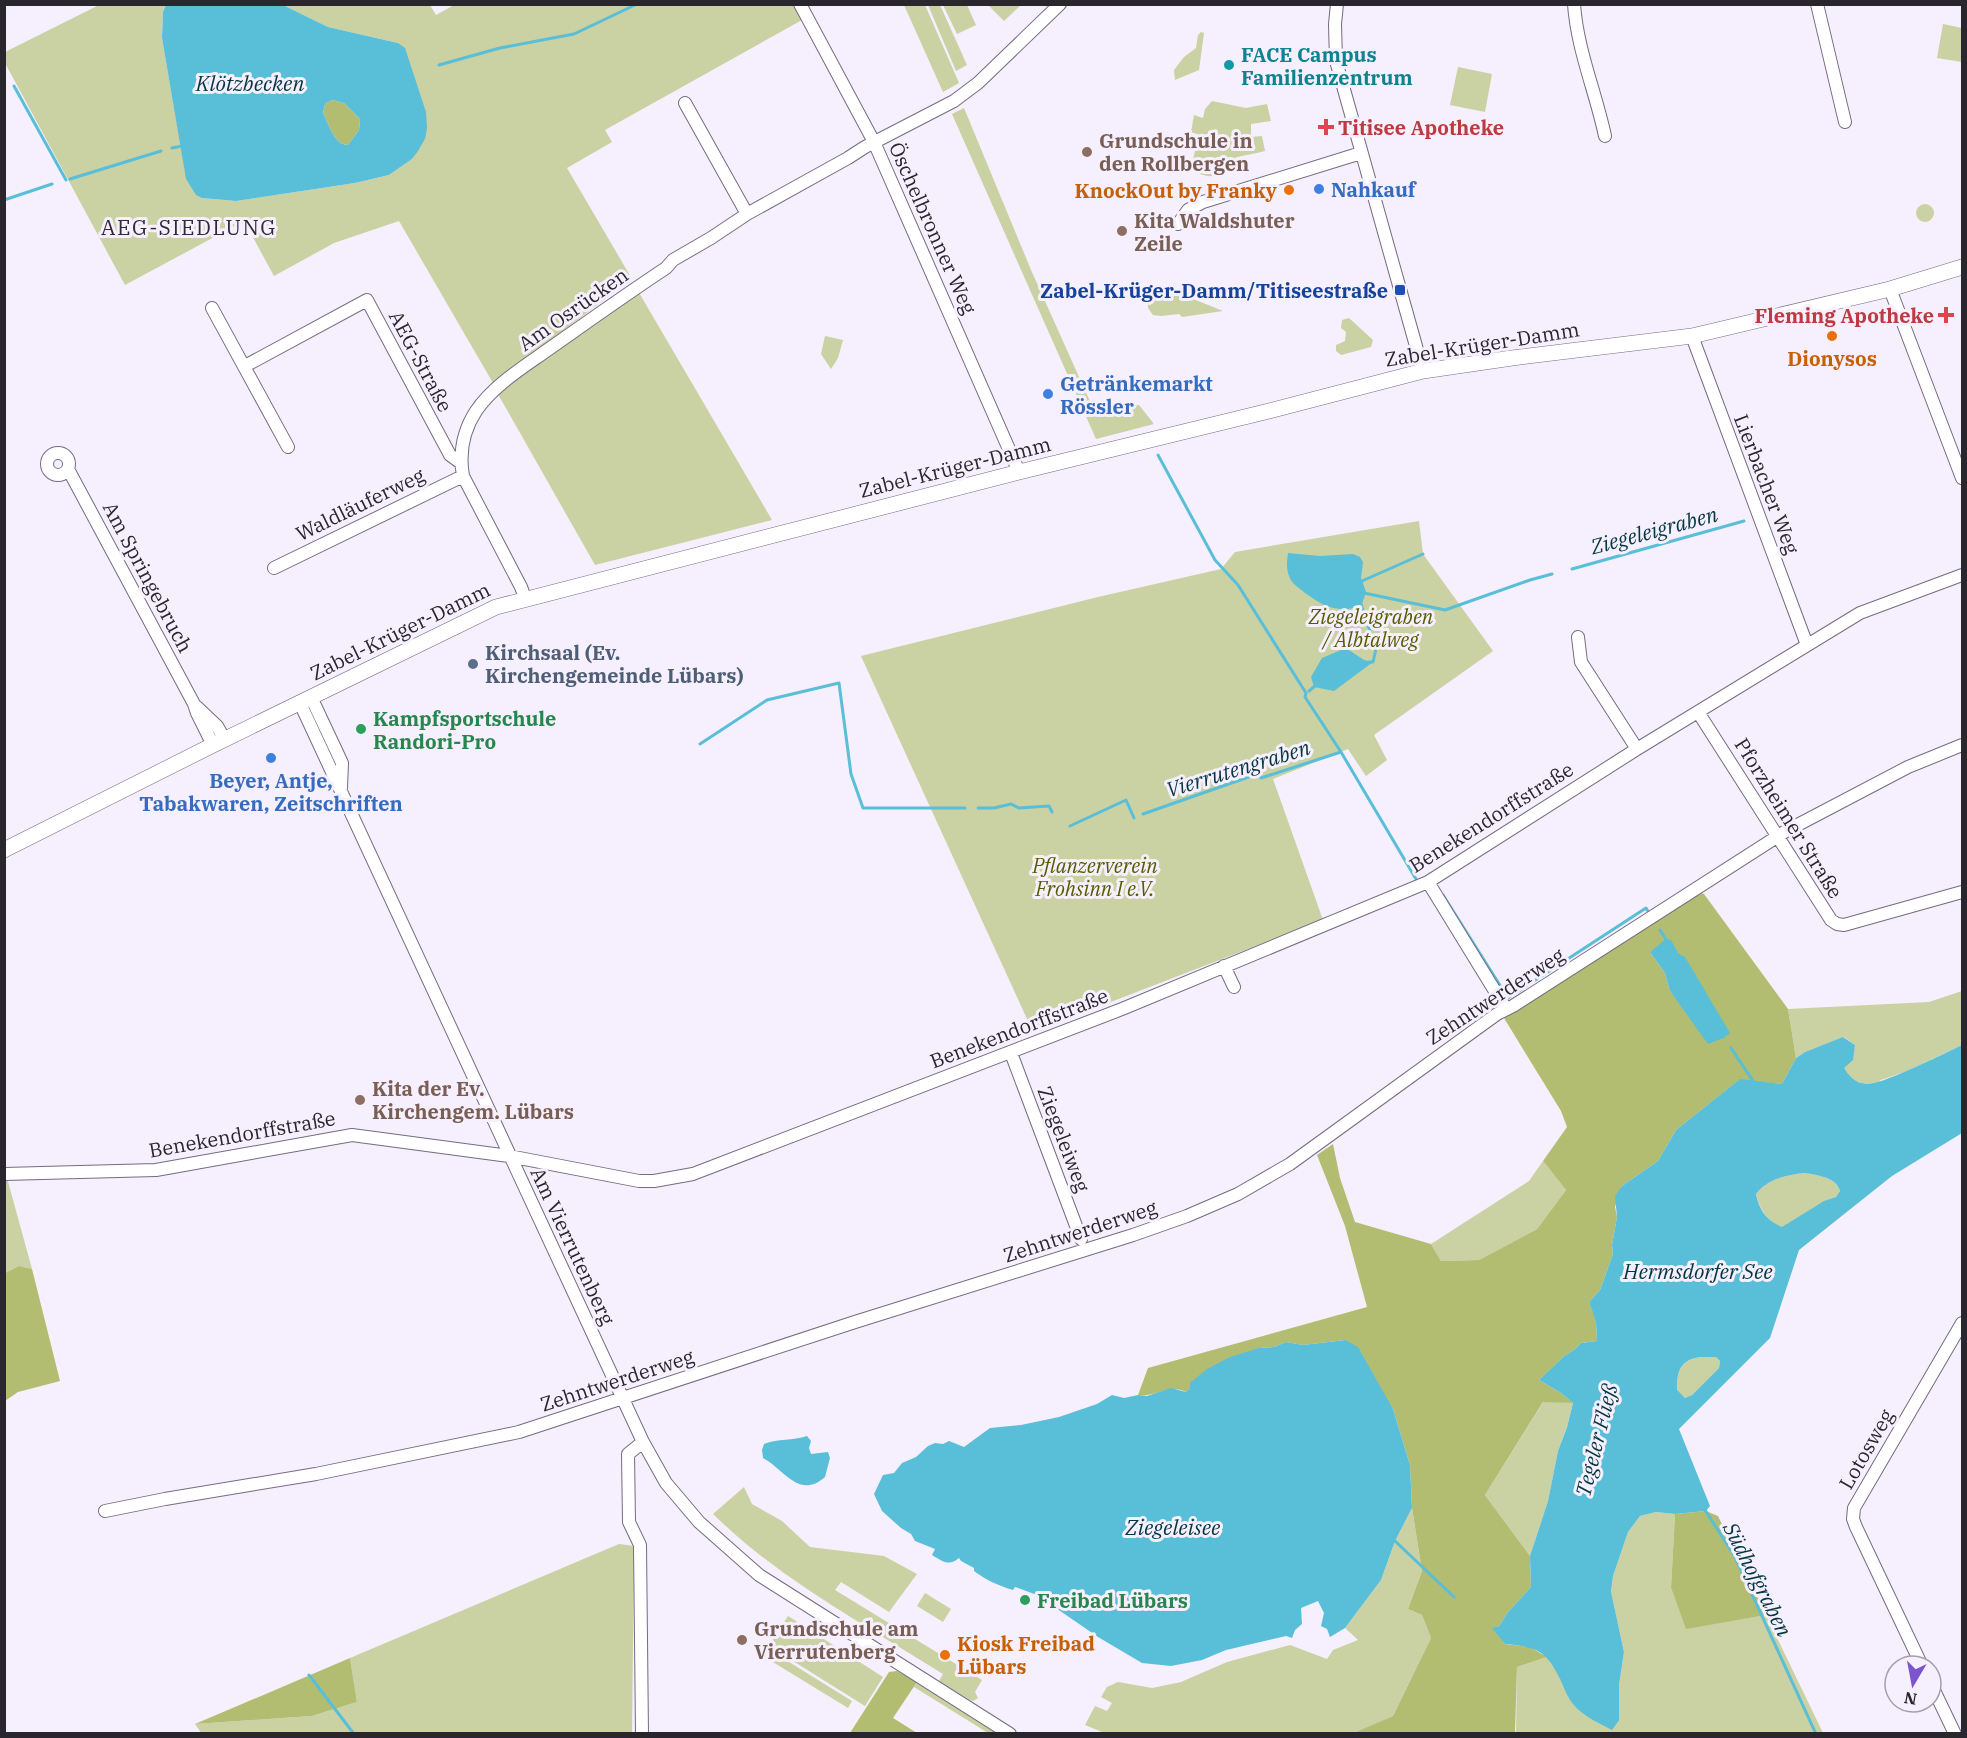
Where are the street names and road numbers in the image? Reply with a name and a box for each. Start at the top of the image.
street label: Öschelbronner Weg [883,138,983,318]
street label: Am Osrücken [513,261,633,357]
street label: AEG-Straße [383,306,459,416]
street label: Zabel-Krüger-Damm [1383,315,1581,373]
street label: Lierbacher Weg [1728,410,1806,558]
street label: Zabel-Krüger-Damm [856,430,1054,504]
street label: Waldläuferweg [291,461,429,547]
street label: Am Springebruch [97,497,199,657]
street label: Zabel-Krüger-Damm [306,576,494,686]
street label: Pforzheimer Straße [1729,733,1849,903]
street label: Benekendorffstraße [1404,756,1578,878]
street label: Zehntwerderweg [1421,941,1570,1051]
street label: Benekendorffstraße [926,982,1112,1074]
street label: Ziegeleiweg [1031,1082,1097,1196]
street label: Benekendorffstraße [147,1104,337,1164]
street label: Am Vierrutenberg [525,1163,621,1329]
street label: Zehntwerderweg [1000,1193,1160,1269]
street label: Zehntwerderweg [537,1342,697,1418]
street label: Lotosweg [1832,1404,1900,1494]

